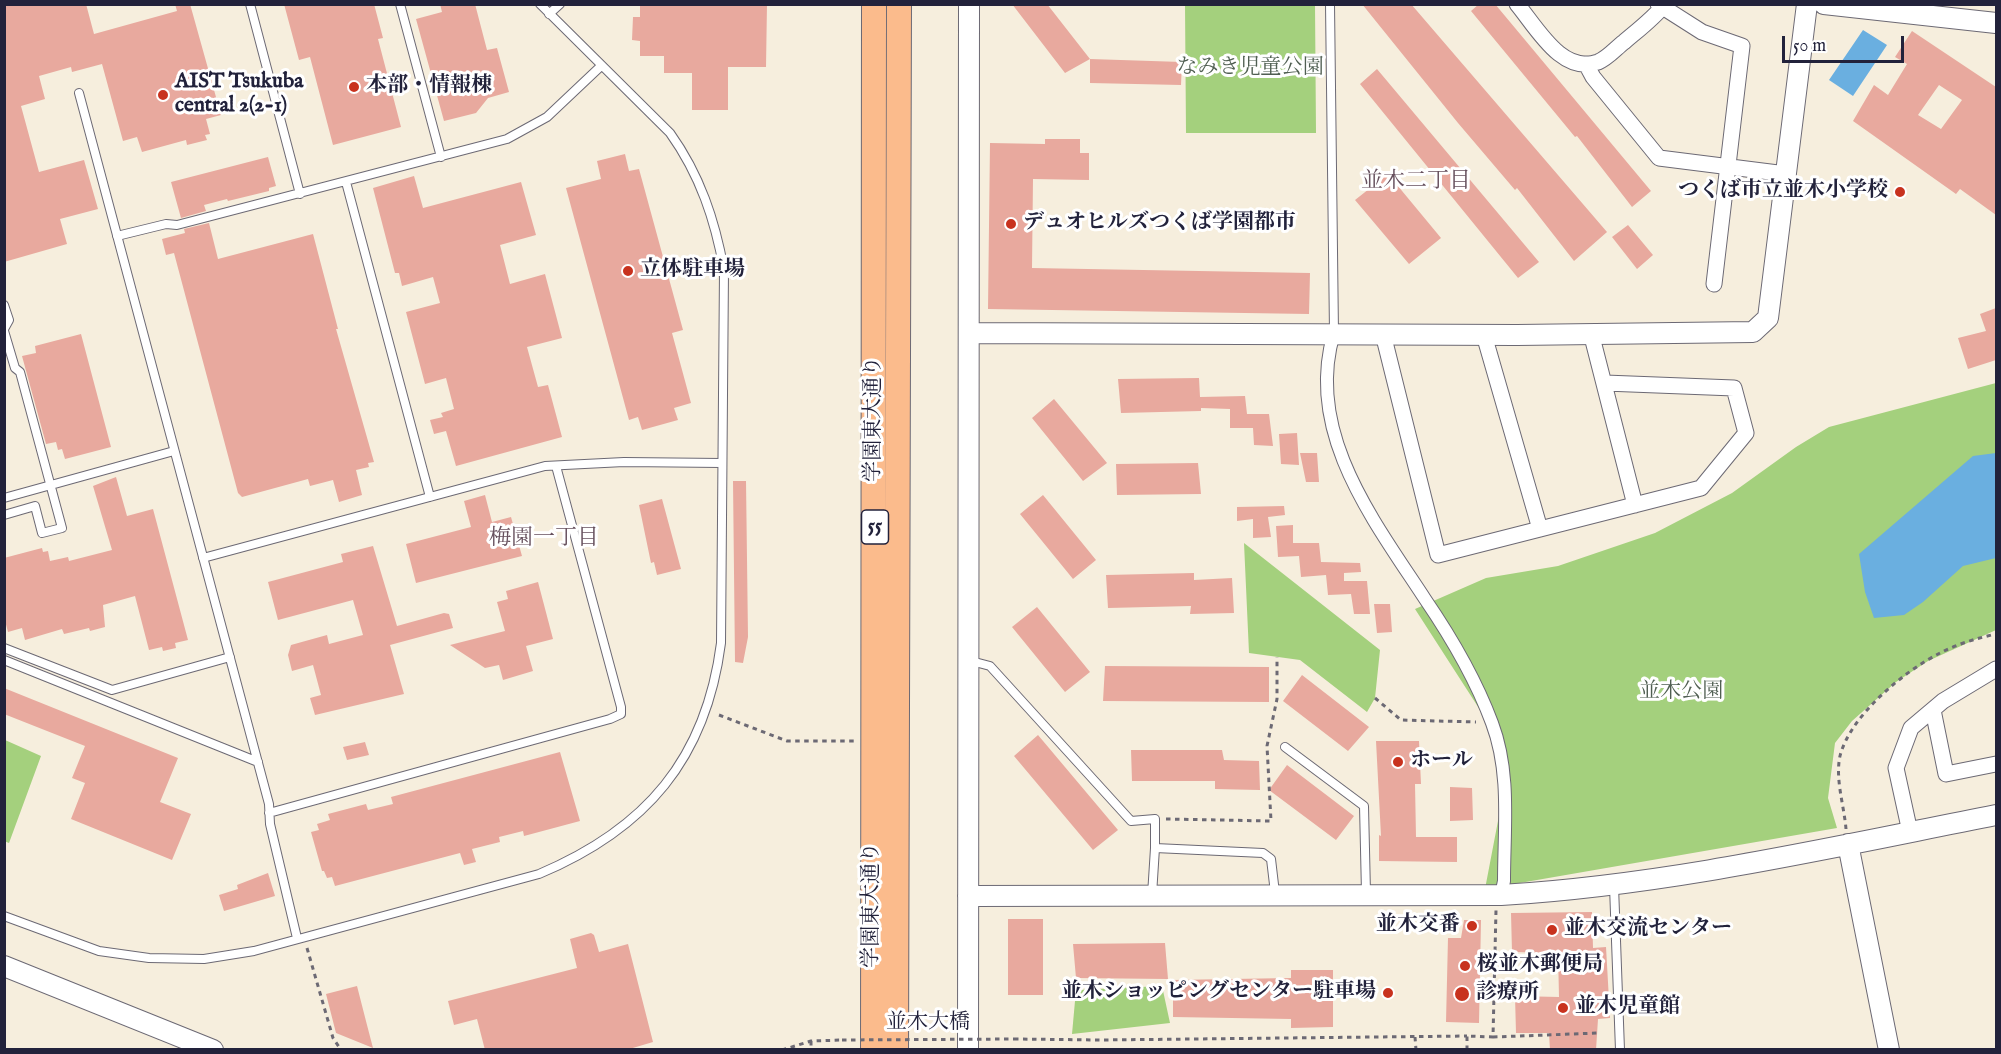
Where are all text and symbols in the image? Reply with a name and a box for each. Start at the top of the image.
scale bar [1785,24,1906,62]
text: 50 m [1793,35,1826,58]
park label: なみき児童公園 [1177,56,1323,82]
place label: AIST Tsukuba central 2(2-1) [175,70,303,120]
place label: 本部・情報棟 [366,74,492,100]
marker: 本部・情報棟 [347,80,361,94]
marker: AIST Tsukuba central 2(2-1) [156,88,170,102]
district label: 並木二丁目 [1361,169,1471,195]
place label: つくば市立並木小学校 [1678,179,1888,205]
marker: つくば市立並木小学校 [1893,185,1907,199]
place label: デュオヒルズつくば学園都市 [1023,211,1296,237]
marker: デュオヒルズつくば学園都市 [1004,217,1018,231]
place label: 立体駐車場 [640,258,745,284]
marker: 立体駐車場 [621,264,635,278]
street label: 学園東大通り [862,356,888,482]
road number: 55 [862,510,888,544]
district label: 梅園一丁目 [489,526,599,552]
park label: 並木公園 [1639,680,1723,706]
place label: ホール [1410,749,1473,775]
marker: ホール [1391,755,1405,769]
street label: 学園東大通り [860,842,886,968]
place label: 並木交番 [1376,913,1460,939]
place label: 並木交流センター [1564,917,1732,943]
marker: 並木交番 [1465,919,1479,933]
marker: 並木交流センター [1545,923,1559,937]
place label: 桜並木郵便局 [1477,953,1603,979]
marker: 桜並木郵便局 [1458,959,1472,973]
place label: 並木ショッピングセンター駐車場 [1061,980,1376,1006]
place label: 診療所 [1476,981,1539,1007]
marker: 診療所 [1453,985,1471,1003]
marker: 並木ショッピングセンター駐車場 [1381,986,1395,1000]
place label: 並木児童館 [1575,995,1680,1021]
marker: 並木児童館 [1556,1001,1570,1015]
street label: 並木大橋 [886,1011,970,1037]

